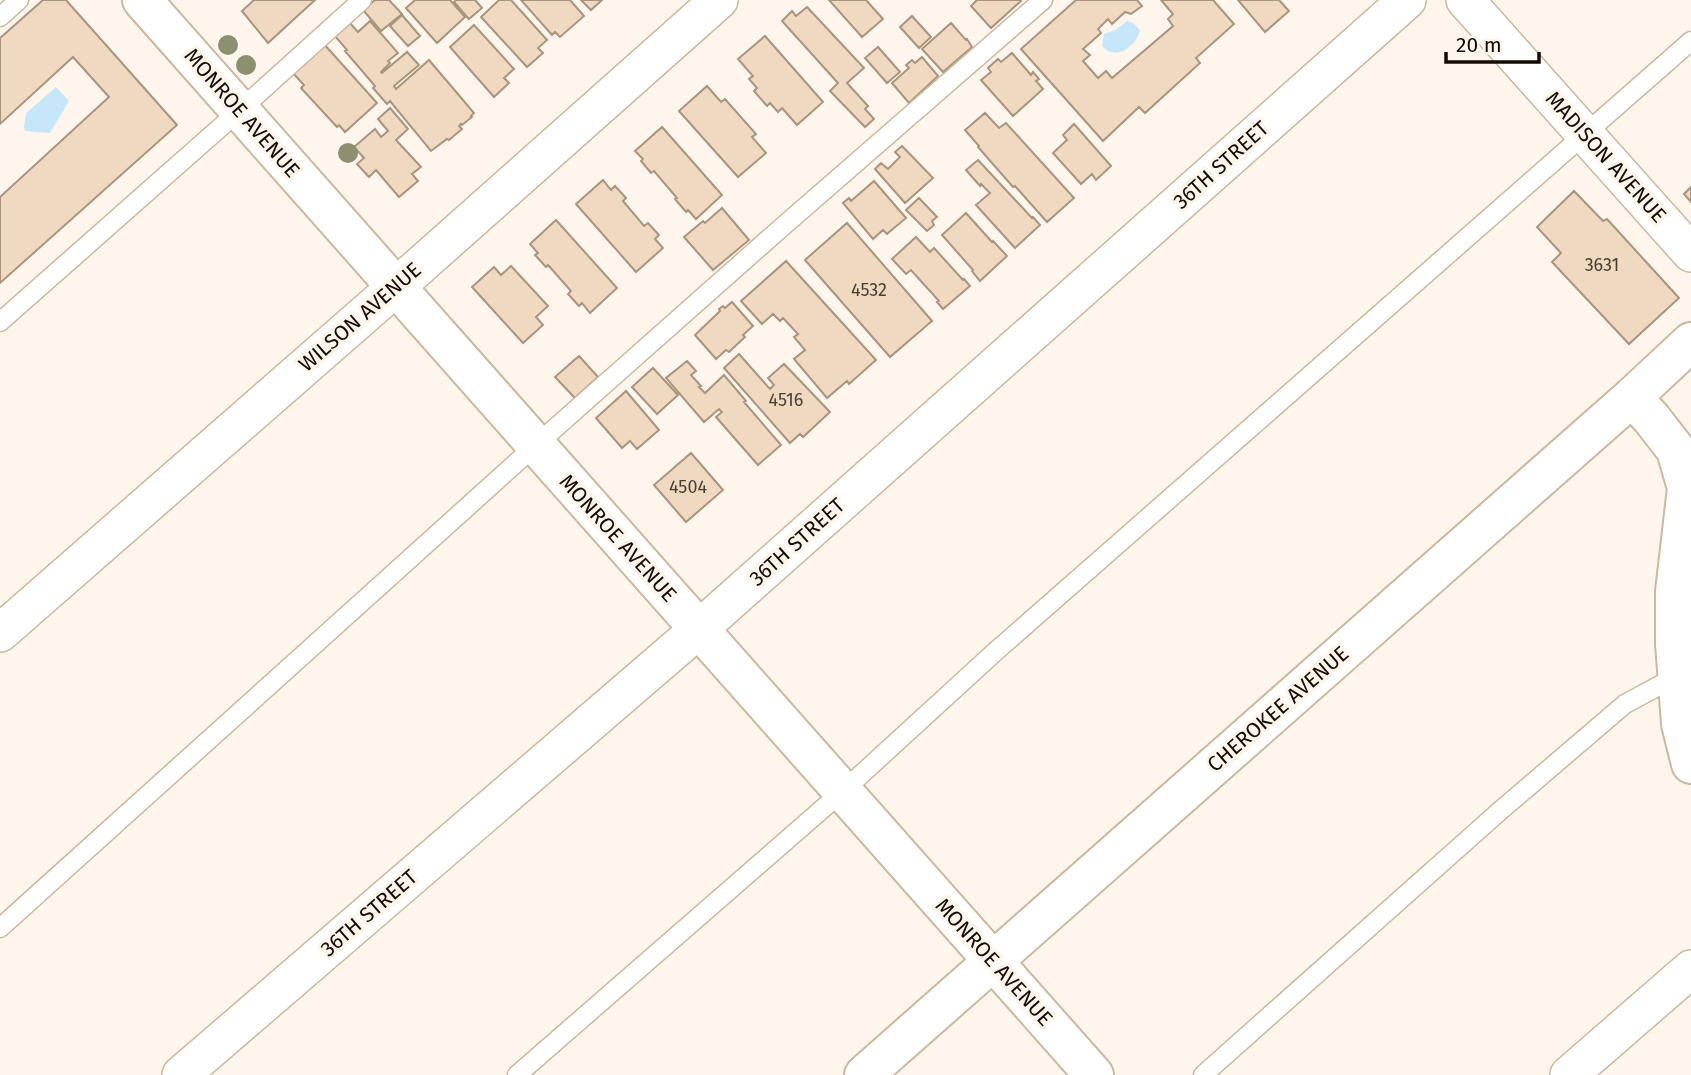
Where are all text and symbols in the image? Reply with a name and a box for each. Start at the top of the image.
scale bar [1446,21,1539,65]
text: 20 m [1456,32,1502,58]
street label: MONROE AVENUE [179,43,305,183]
street label: MADISON AVENUE [1540,86,1672,228]
street label: 36TH STREET [1168,115,1274,215]
house number: 3631 [1585,254,1619,276]
street label: WILSON AVENUE [293,257,427,377]
house number: 4532 [851,279,887,301]
house number: 4516 [769,389,803,411]
street label: MONROE AVENUE [554,469,682,607]
house number: 4504 [669,476,707,498]
street label: 36TH STREET [744,492,850,592]
street label: CHEROKEE AVENUE [1202,641,1354,777]
street label: 36TH STREET [315,864,423,962]
street label: MONROE AVENUE [930,893,1058,1031]

